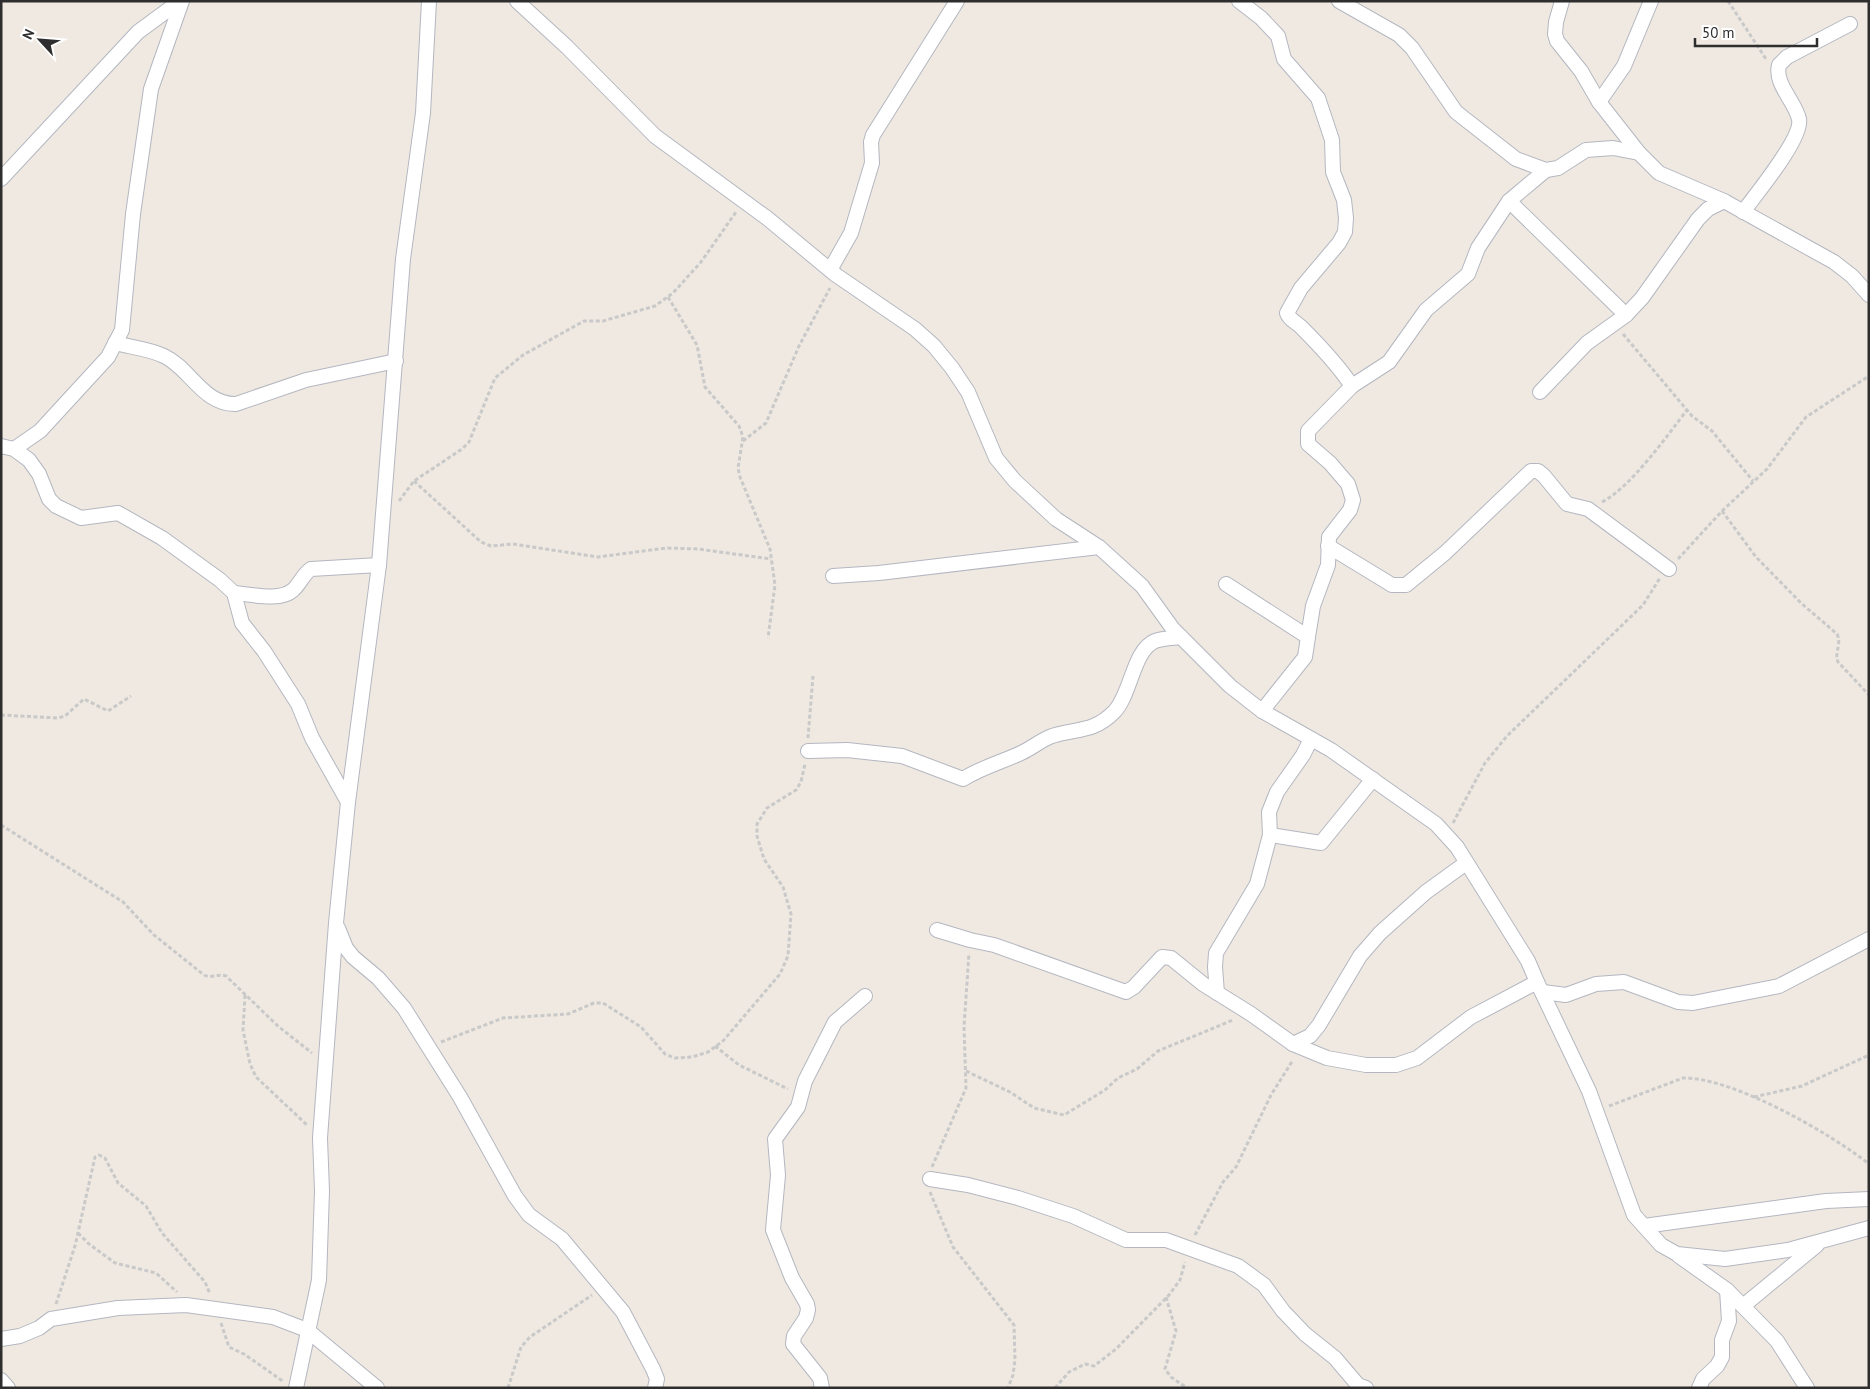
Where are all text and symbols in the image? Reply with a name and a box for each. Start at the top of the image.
north arrow [15,15,65,65]
scale bar [1695,15,1818,47]
text: 50 m [1702,23,1735,42]
text: N [18,26,38,42]

